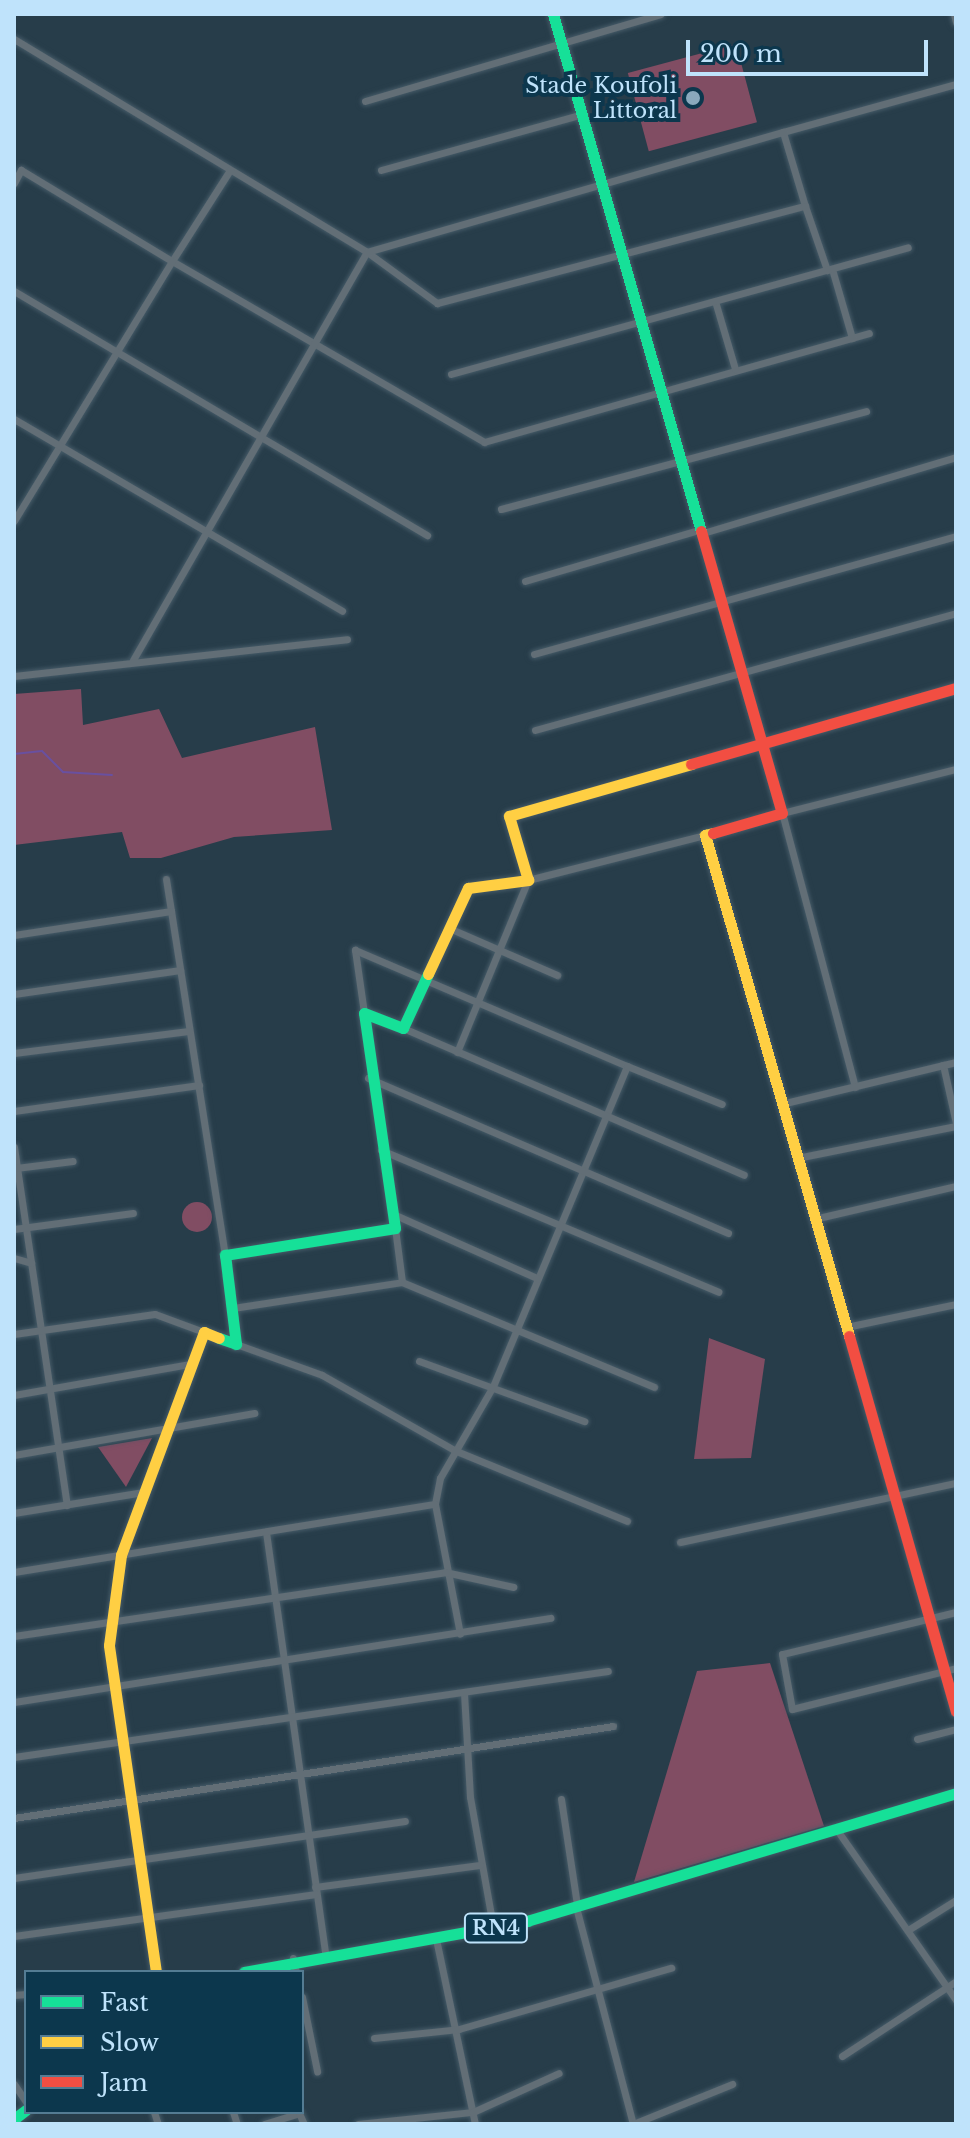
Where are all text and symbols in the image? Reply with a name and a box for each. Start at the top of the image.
scale bar [690,24,932,74]
text: 200 m [700,39,782,68]
place label: Stade Koufoli Littoral [525,72,677,124]
marker: Stade Koufoli Littoral [684,89,702,107]
road number: RN4 [462,1912,530,1944]
legend [24,1970,304,2114]
text: Fast [100,1988,148,2017]
text: Slow [100,2028,159,2057]
text: Jam [100,2068,148,2097]

